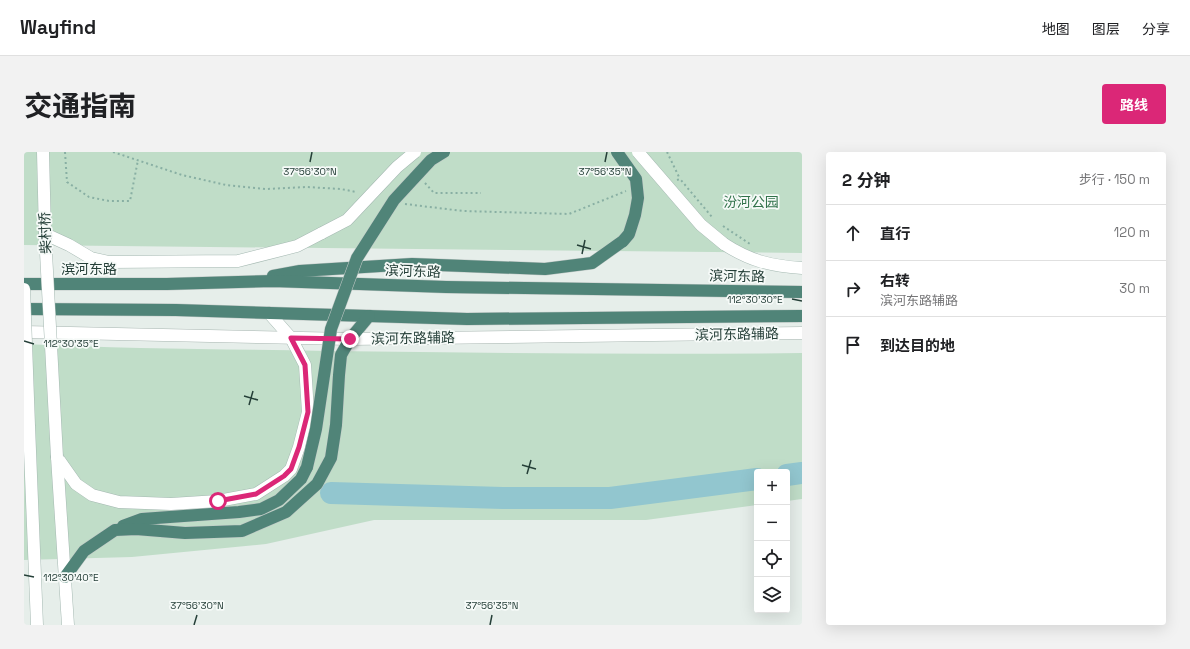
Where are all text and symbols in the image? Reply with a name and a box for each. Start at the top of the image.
text: Wayfind [20,15,96,40]
text: 地图 [1042,20,1070,38]
text: 图层 [1092,20,1120,38]
text: 分享 [1142,20,1170,38]
button: 路线 [1102,84,1166,124]
text: 交通指南 [24,88,136,124]
text: 37°56'30"N [283,165,337,178]
text: 37°56'35"N [578,165,632,178]
text: 2 分钟 [842,169,890,191]
text: 步行 · 150 m [1079,171,1150,188]
park label: 汾河公园 [723,193,779,211]
street label: 柴村桥 [35,212,55,254]
icon: ahead [842,222,864,244]
text: 直行 [880,224,910,243]
text: 120 m [1114,224,1150,241]
street label: 滨河东路 [61,260,117,278]
street label: 滨河东路 [385,261,441,281]
street label: 滨河东路 [709,267,765,285]
text: 右转 [880,271,910,290]
icon: right [842,278,864,300]
text: 30 m [1119,280,1150,297]
text: 滨河东路辅路 [880,292,958,309]
text: 112°30'30"E [727,293,783,306]
street label: 滨河东路辅路 [695,324,779,344]
street label: 滨河东路辅路 [371,328,455,348]
route end [341,330,359,348]
icon: arrive [842,334,864,356]
text: 到达目的地 [880,336,955,355]
text: 112°30'35"E [43,337,99,350]
map controls [754,469,790,613]
button: + [754,469,790,505]
route start [209,492,227,510]
button: − [754,505,790,541]
button: locate [754,541,790,577]
text: 112°30'40"E [43,571,99,584]
button: layers [754,577,790,613]
text: 37°56'30"N [170,599,224,612]
text: 37°56'35"N [465,599,519,612]

